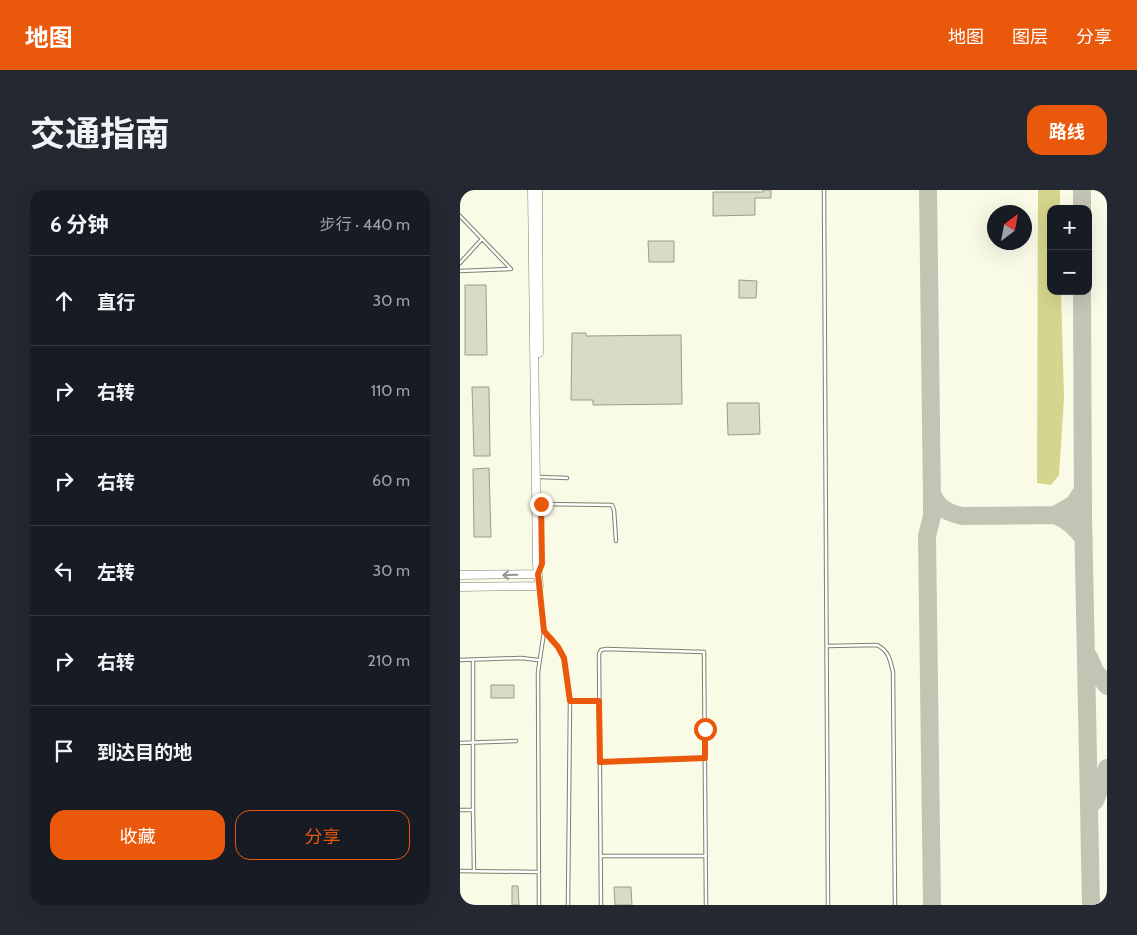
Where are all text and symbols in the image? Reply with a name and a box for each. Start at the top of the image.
text: 地图 [25,23,73,52]
text: 地图 [948,26,984,48]
text: 图层 [1012,26,1048,48]
text: 分享 [1076,26,1112,48]
button: 路线 [1027,105,1107,155]
text: 交通指南 [30,112,170,155]
north arrow [987,205,1032,250]
map controls [1047,205,1092,295]
button: + [1047,205,1092,250]
text: 6 分钟 [50,212,109,237]
text: 步行 · 440 m [320,215,410,234]
button: − [1047,250,1092,295]
icon: ahead [50,287,78,315]
text: 直行 [97,291,135,314]
text: 30 m [373,291,410,310]
icon: right [50,377,78,405]
text: 右转 [97,381,135,404]
text: 110 m [371,381,410,400]
icon: right [50,467,78,495]
text: 右转 [97,471,135,494]
text: 60 m [372,471,410,490]
route end [530,493,553,516]
icon: left [50,557,78,585]
text: 左转 [97,561,135,584]
text: 30 m [373,561,410,580]
one-way arrow [502,570,518,580]
icon: right [50,647,78,675]
text: 右转 [97,651,135,674]
text: 210 m [368,651,410,670]
route start [694,718,717,741]
icon: arrive [50,737,78,765]
text: 到达目的地 [97,741,192,764]
button: 收藏 [50,810,225,860]
button: 分享 [235,810,410,860]

